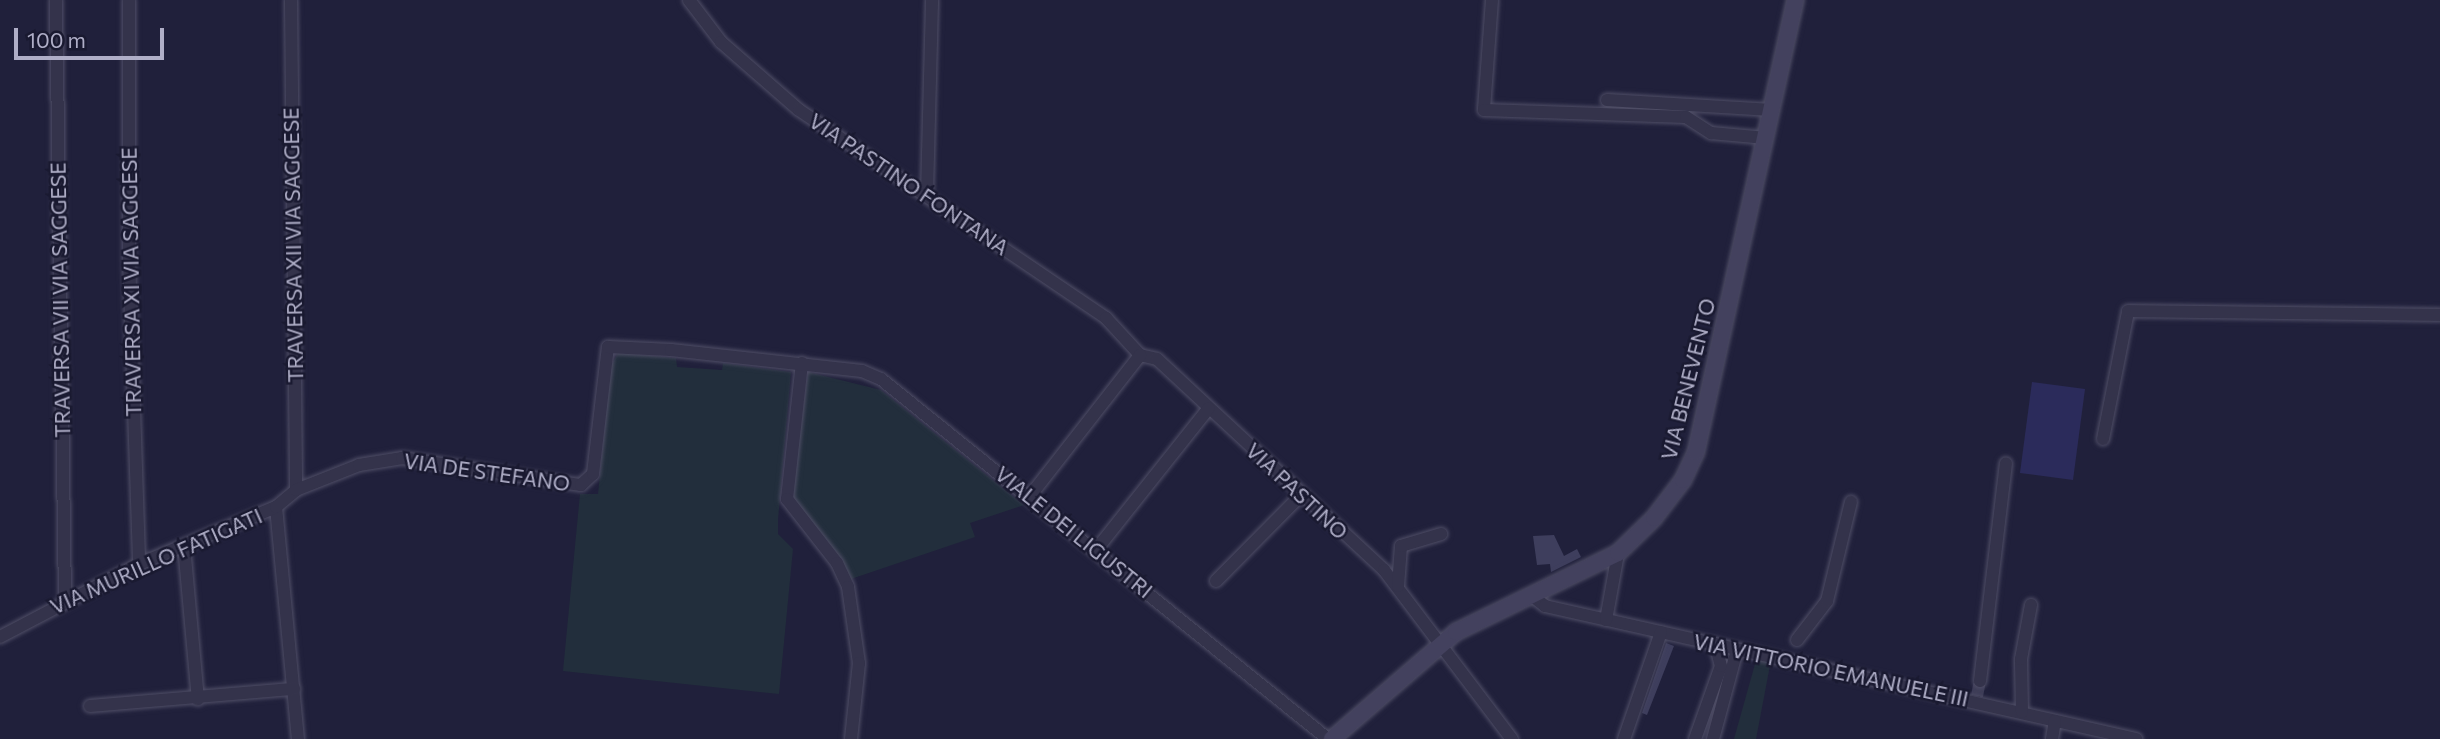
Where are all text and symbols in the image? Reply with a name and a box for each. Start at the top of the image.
scale bar [18,14,168,58]
text: 100 m [27,27,86,52]
street label: TRAVERSA XII VIA SAGGESE [278,107,308,383]
street label: VIA PASTINO FONTANA [804,108,1014,260]
street label: TRAVERSA XI VIA SAGGESE [116,147,146,417]
street label: TRAVERSA VII VIA SAGGESE [45,162,75,438]
street label: VIA BENEVENTO [1656,296,1720,462]
street label: VIA PASTINO [1241,438,1353,544]
street label: VIA DE STEFANO [402,448,572,496]
street label: VIALE DEI LIGUSTRI [990,461,1158,603]
street label: VIA MURILLO FATIGATI [46,503,266,619]
street label: VIA VITTORIO EMANUELE III [1691,629,1971,711]

